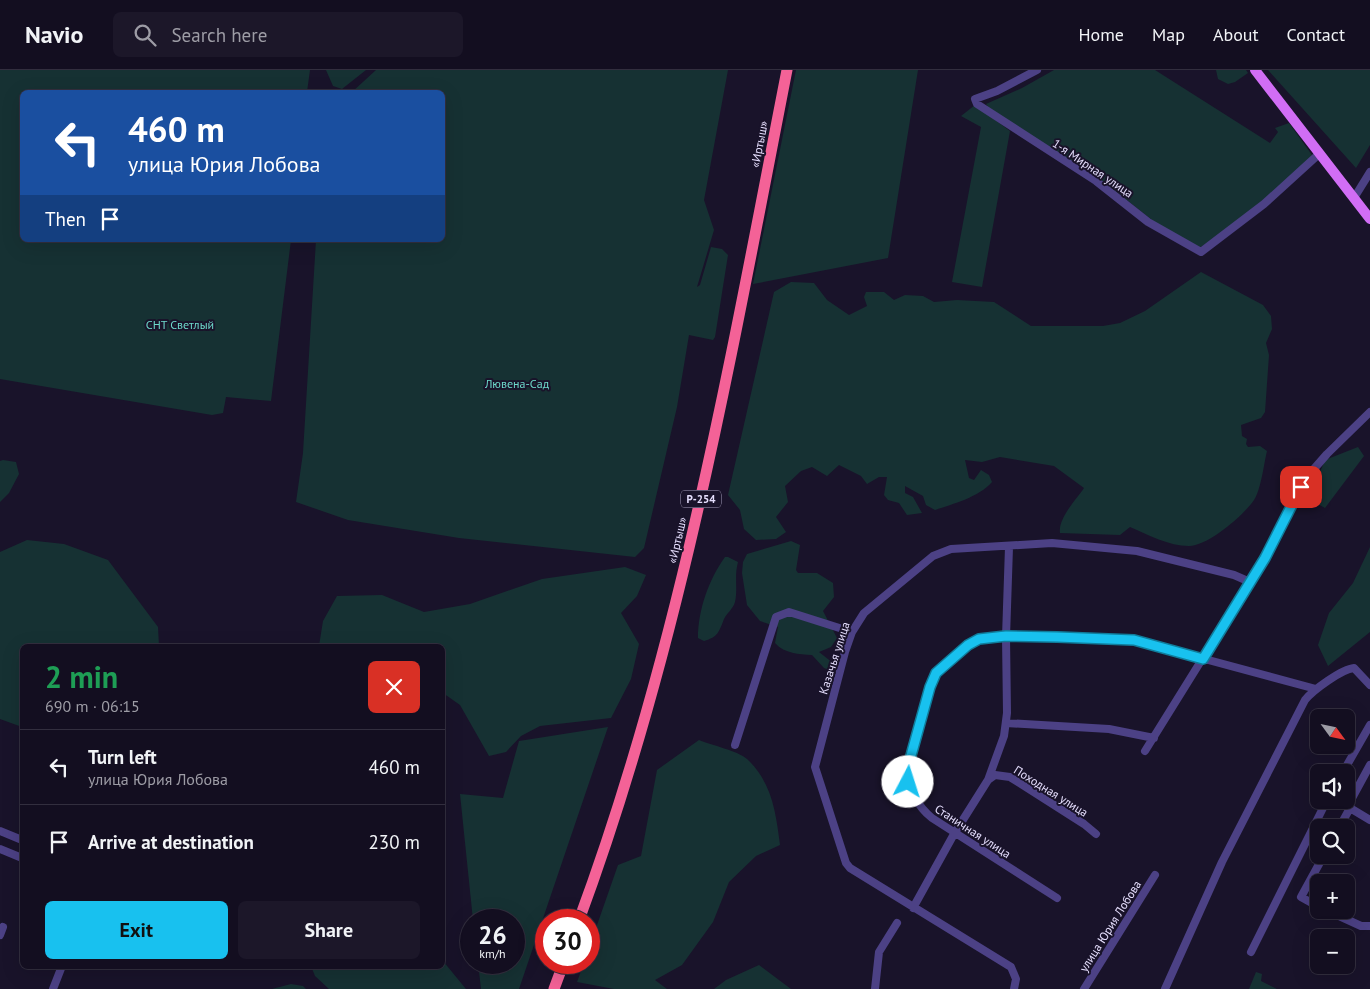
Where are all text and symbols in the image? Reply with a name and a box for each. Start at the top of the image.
search box [113,12,463,57]
text: Navio [25,19,83,50]
icon: search [131,21,159,49]
text: Search here [171,23,267,47]
text: Home [1078,23,1124,46]
text: Map [1152,23,1185,46]
text: About [1213,23,1259,46]
text: Contact [1287,23,1345,46]
text: 460 m [128,106,225,152]
icon: left [45,110,110,175]
street label: «Иртыш» [747,119,771,169]
street label: 1-я Мирная улица [1050,135,1136,201]
text: улица Юрия Лобова [128,150,321,178]
icon: arrive [96,205,124,233]
text: Then [45,207,86,231]
park label: СНТ Светлый [146,317,214,332]
park label: Лювена-Сад [484,376,550,391]
pin [1280,466,1322,508]
icon: arrive [1287,473,1315,501]
road number: Р-254 [681,490,721,508]
street label: «Иртыш» [664,515,690,565]
street label: Казачья улица [815,620,853,696]
text: 2 min [45,657,118,696]
button: close [368,661,420,713]
text: 690 m · 06:15 [45,696,140,716]
north arrow [1310,709,1355,754]
map controls [1310,709,1355,974]
text: Turn left [88,745,157,769]
icon: left [45,753,73,781]
text: 460 m [368,755,420,779]
position arrow [881,755,933,807]
street label: Походная улица [1011,762,1091,820]
button: sound [1310,764,1355,809]
text: улица Юрия Лобова [88,769,228,789]
street label: Станичная улица [932,801,1014,861]
button: search [1310,819,1355,864]
icon: arrive [45,828,73,856]
text: Arrive at destination [88,830,254,854]
text: 230 m [368,830,420,854]
button: + [1310,874,1355,919]
street label: улица Юрия Лобова [1076,877,1144,975]
button: Exit [45,901,228,959]
button: Share [238,901,420,959]
speed limit sign: 30 [535,909,600,974]
text: 26 [478,919,507,951]
button: − [1310,929,1355,974]
text: km/h [479,946,506,961]

